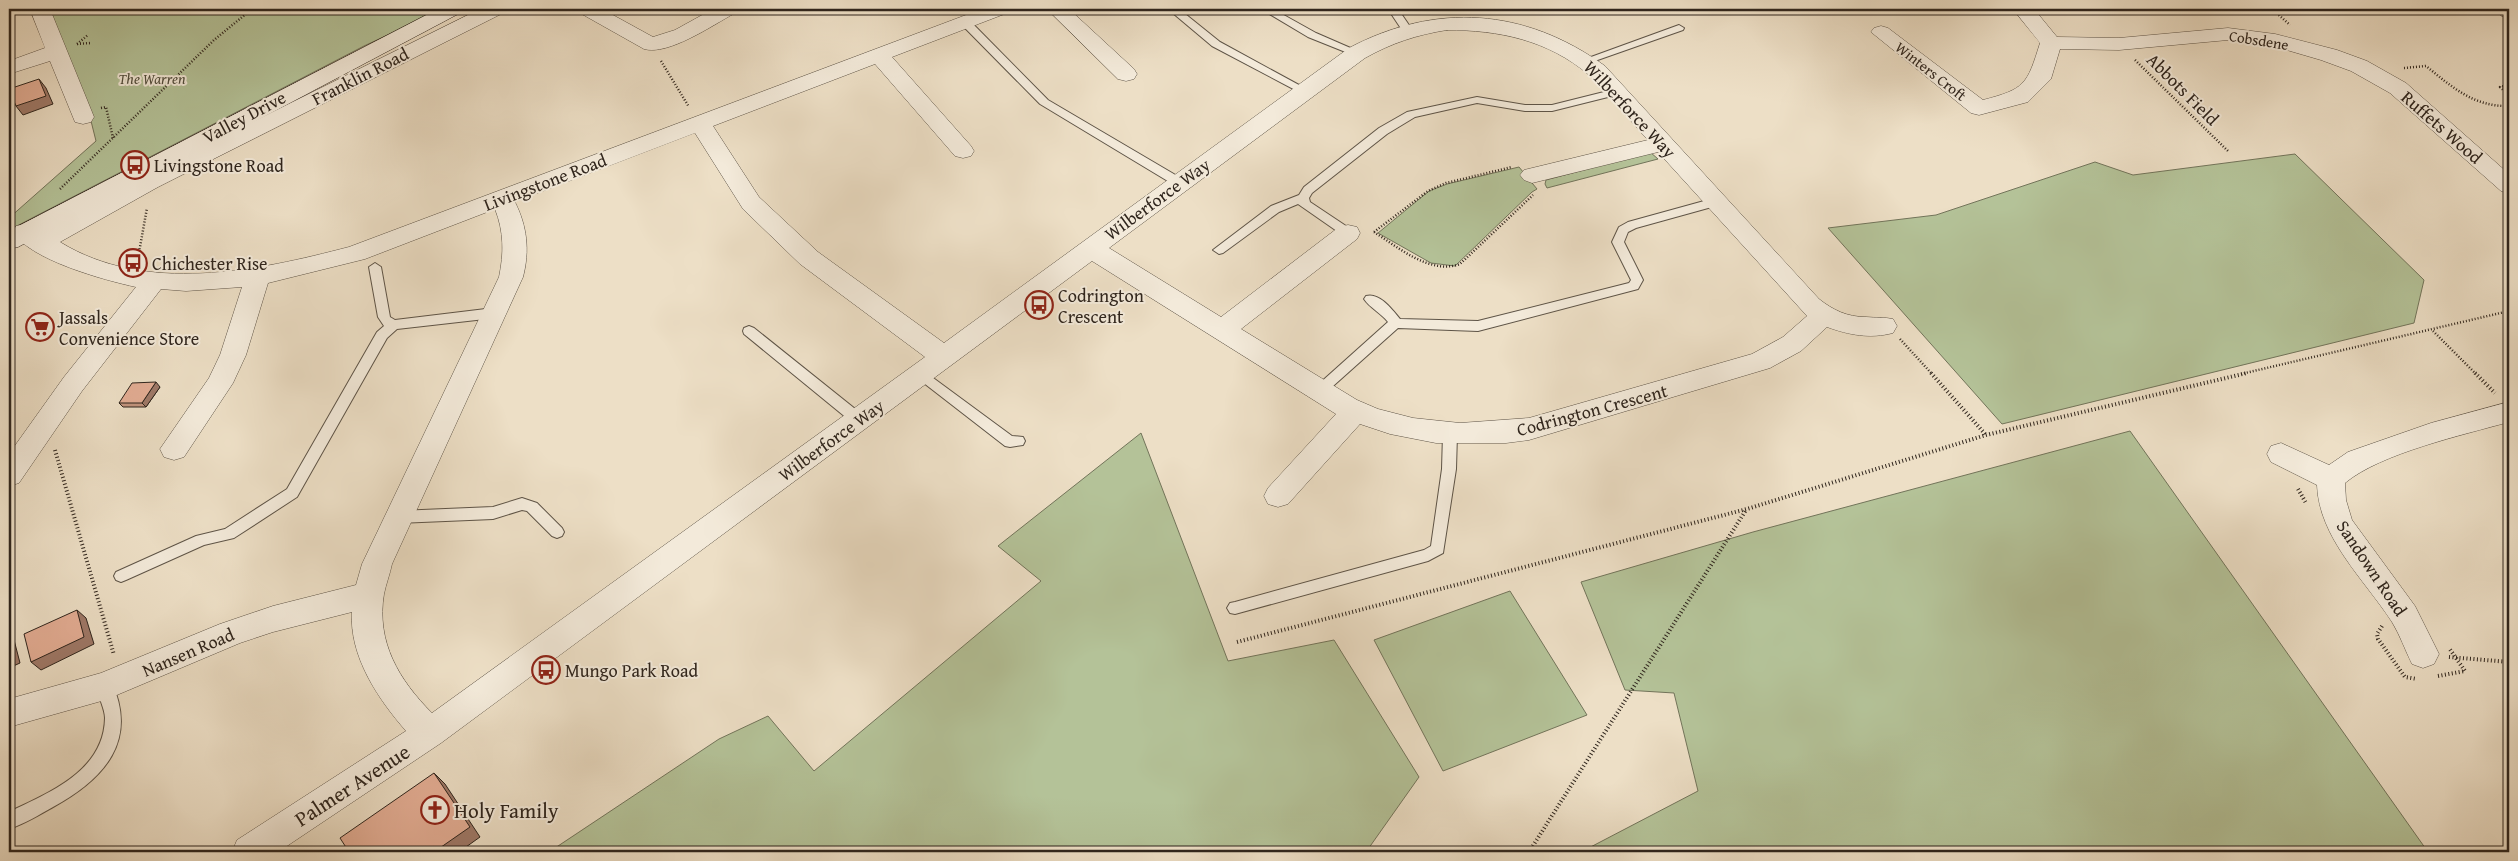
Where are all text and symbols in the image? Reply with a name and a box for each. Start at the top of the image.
street label: Cobsdene [2228,25,2290,55]
street label: Winters Croft [1891,37,1972,106]
street label: Franklin Road [307,40,414,112]
street label: Abbots Field [2141,47,2226,132]
street label: Wilberforce Way [1577,54,1683,164]
park label: The Warren [118,68,186,89]
street label: Valley Drive [197,84,291,150]
street label: Ruffets Wood [2395,84,2489,170]
street label: Livingstone Road [480,146,611,218]
bus stop icon: Livingstone Road [120,150,150,180]
street label: Wilberforce Way [1098,151,1216,247]
place label: Livingstone Road [154,152,284,179]
bus stop icon: Chichester Rise [118,248,148,278]
place label: Chichester Rise [152,250,268,277]
place label: Codrington Crescent [1058,282,1144,330]
bus stop icon: Codrington Crescent [1024,290,1054,320]
place label: Jassals Convenience Store [57,304,199,352]
supermarket icon: Jassals Convenience Store [25,312,55,342]
street label: Codrington Crescent [1514,377,1671,443]
street label: Wilberforce Way [772,392,890,488]
street label: Sandown Road [2330,515,2414,622]
street label: Nansen Road [138,620,239,684]
bus stop icon: Mungo Park Road [531,655,561,685]
place label: Mungo Park Road [565,657,698,684]
street label: Palmer Avenue [288,736,416,834]
church icon: Holy Family [420,795,450,825]
place label: Holy Family [454,795,559,826]

